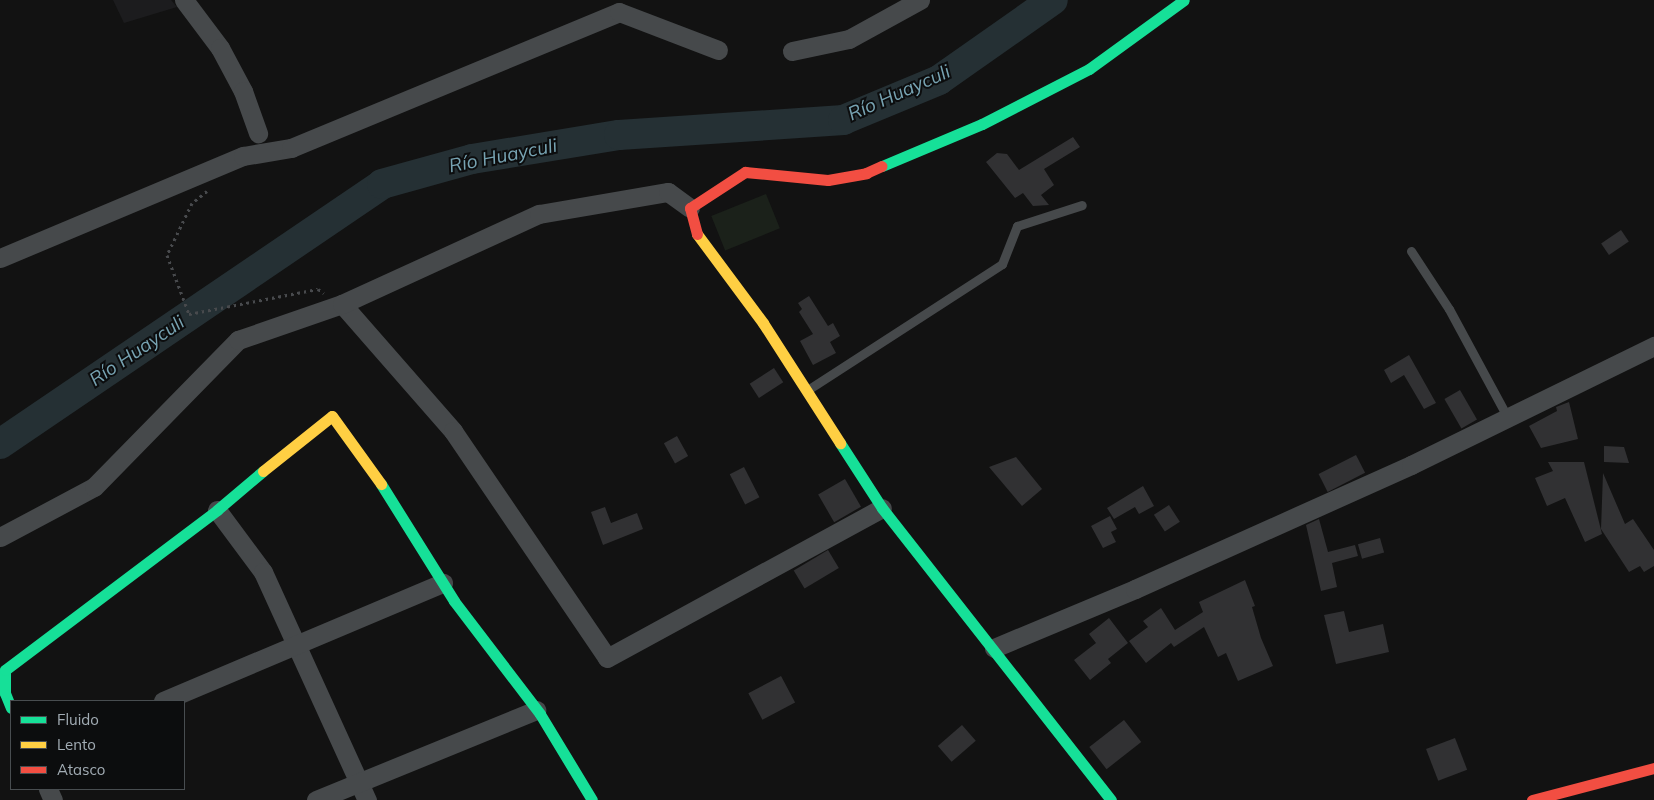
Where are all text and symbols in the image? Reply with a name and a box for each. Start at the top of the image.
water label: Río Huayculi [844,60,954,126]
water label: Río Huayculi [447,134,559,178]
water label: Río Huayculi [85,311,189,391]
legend [10,700,185,790]
text: Fluido [57,710,99,729]
text: Lento [57,735,96,754]
text: Atasco [57,760,105,779]

